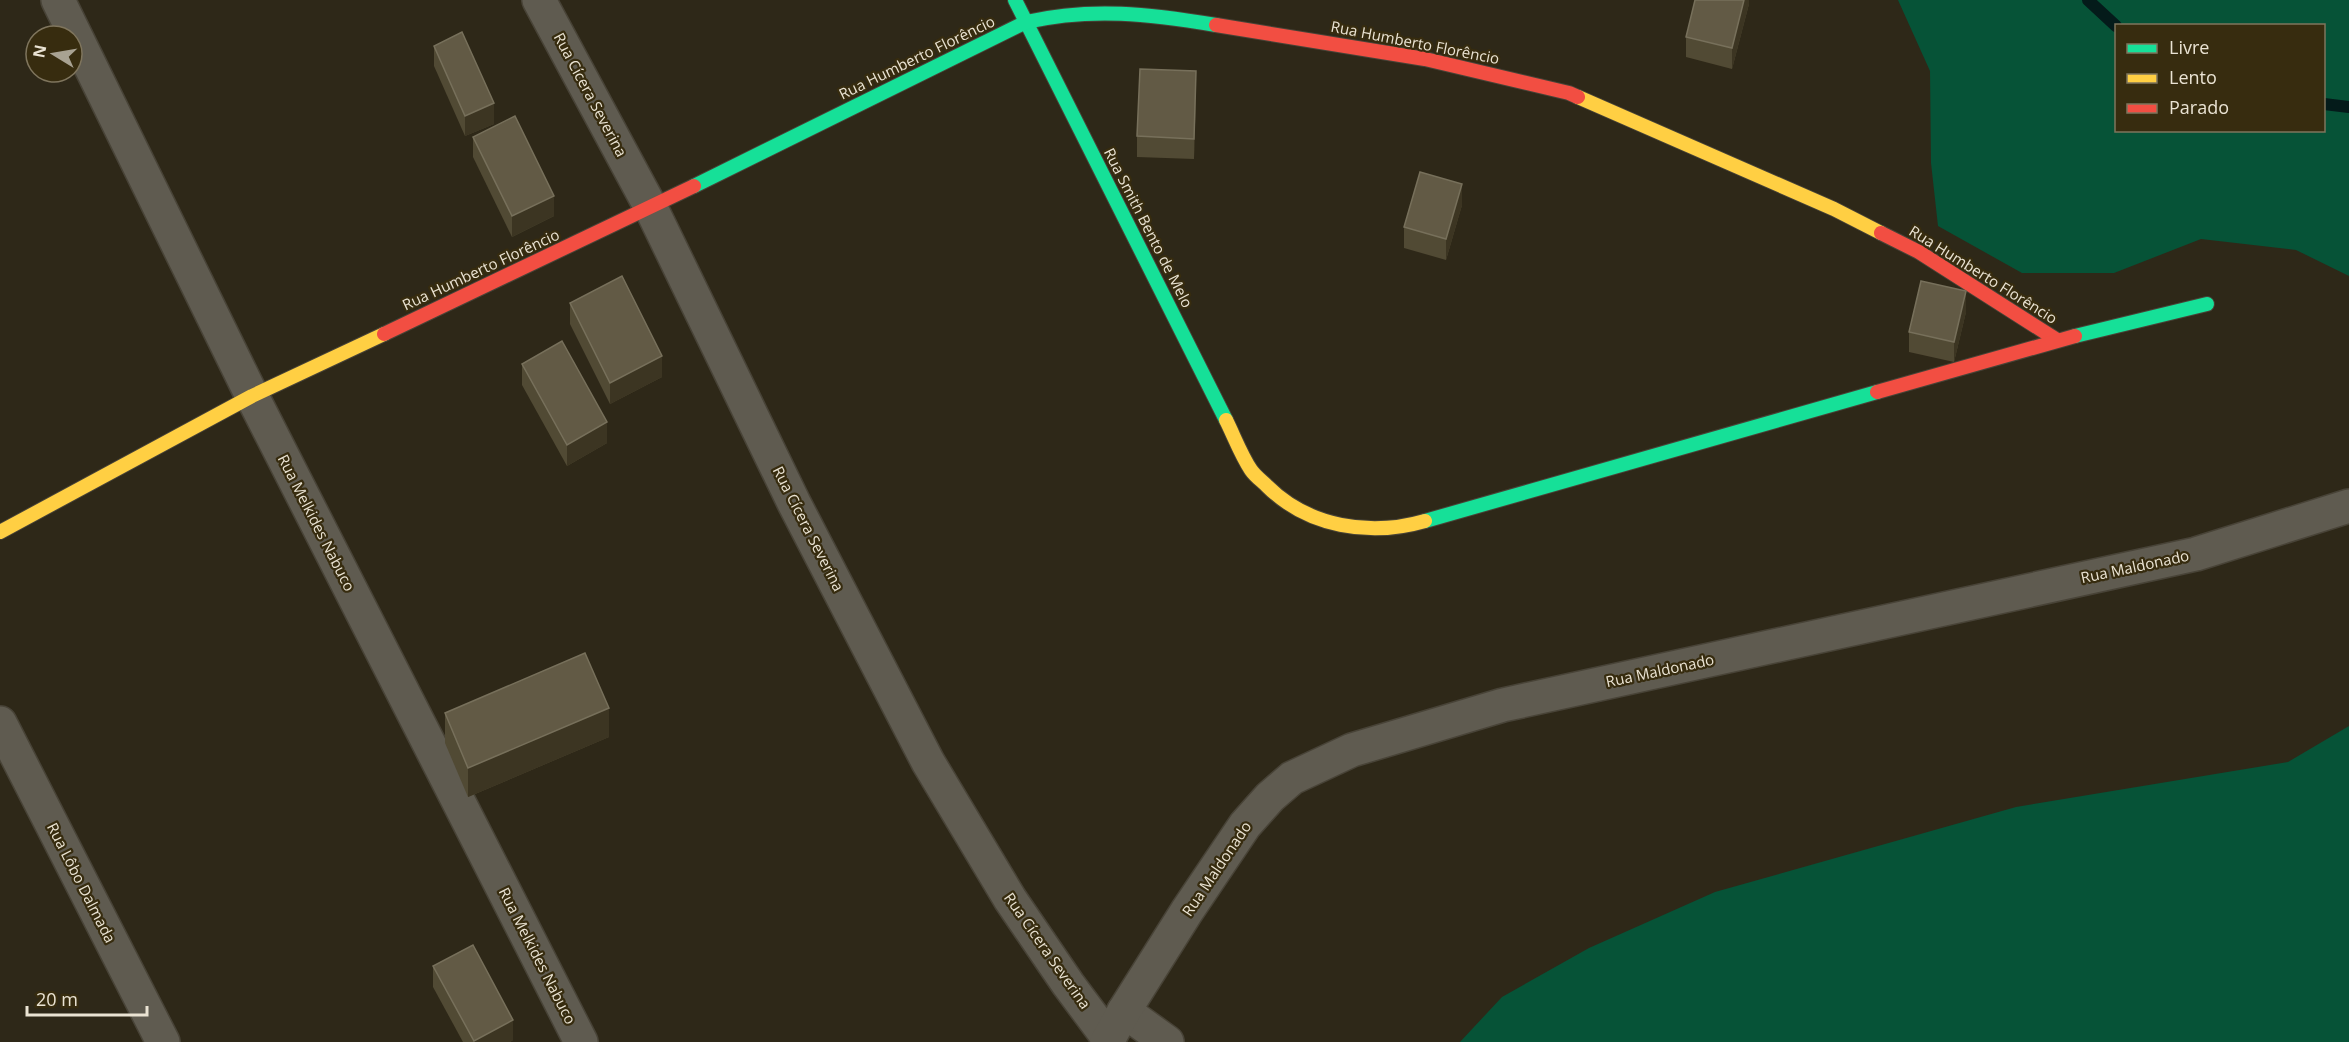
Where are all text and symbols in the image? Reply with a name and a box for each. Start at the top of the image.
street label: Rua Humberto Florêncio [835,11,998,104]
street label: Rua Humberto Florêncio [1329,16,1501,68]
north arrow [24,24,84,84]
legend [2115,24,2325,132]
street label: Rua Cícera Severina [550,29,632,160]
text: Livre [2169,35,2209,59]
text: N [27,43,51,60]
text: Lento [2169,65,2217,89]
text: Parado [2169,95,2229,119]
street label: Rua Smith Bento de Melo [1100,144,1198,311]
street label: Rua Humberto Florêncio [1906,220,2061,328]
street label: Rua Humberto Florêncio [399,224,562,314]
street label: Rua Melkides Nabuco [274,451,360,594]
street label: Rua Cícera Severina [769,463,849,595]
street label: Rua Maldonado [2079,545,2191,587]
street label: Rua Maldonado [1604,649,1716,691]
street label: Rua Maldonado [1177,817,1255,920]
street label: Rua Lôbo Dalmada [43,819,121,946]
street label: Rua Melkides Nabuco [495,884,581,1027]
street label: Rua Cícera Severina [1000,888,1096,1013]
scale bar [27,979,147,1017]
text: 20 m [36,987,78,1011]

